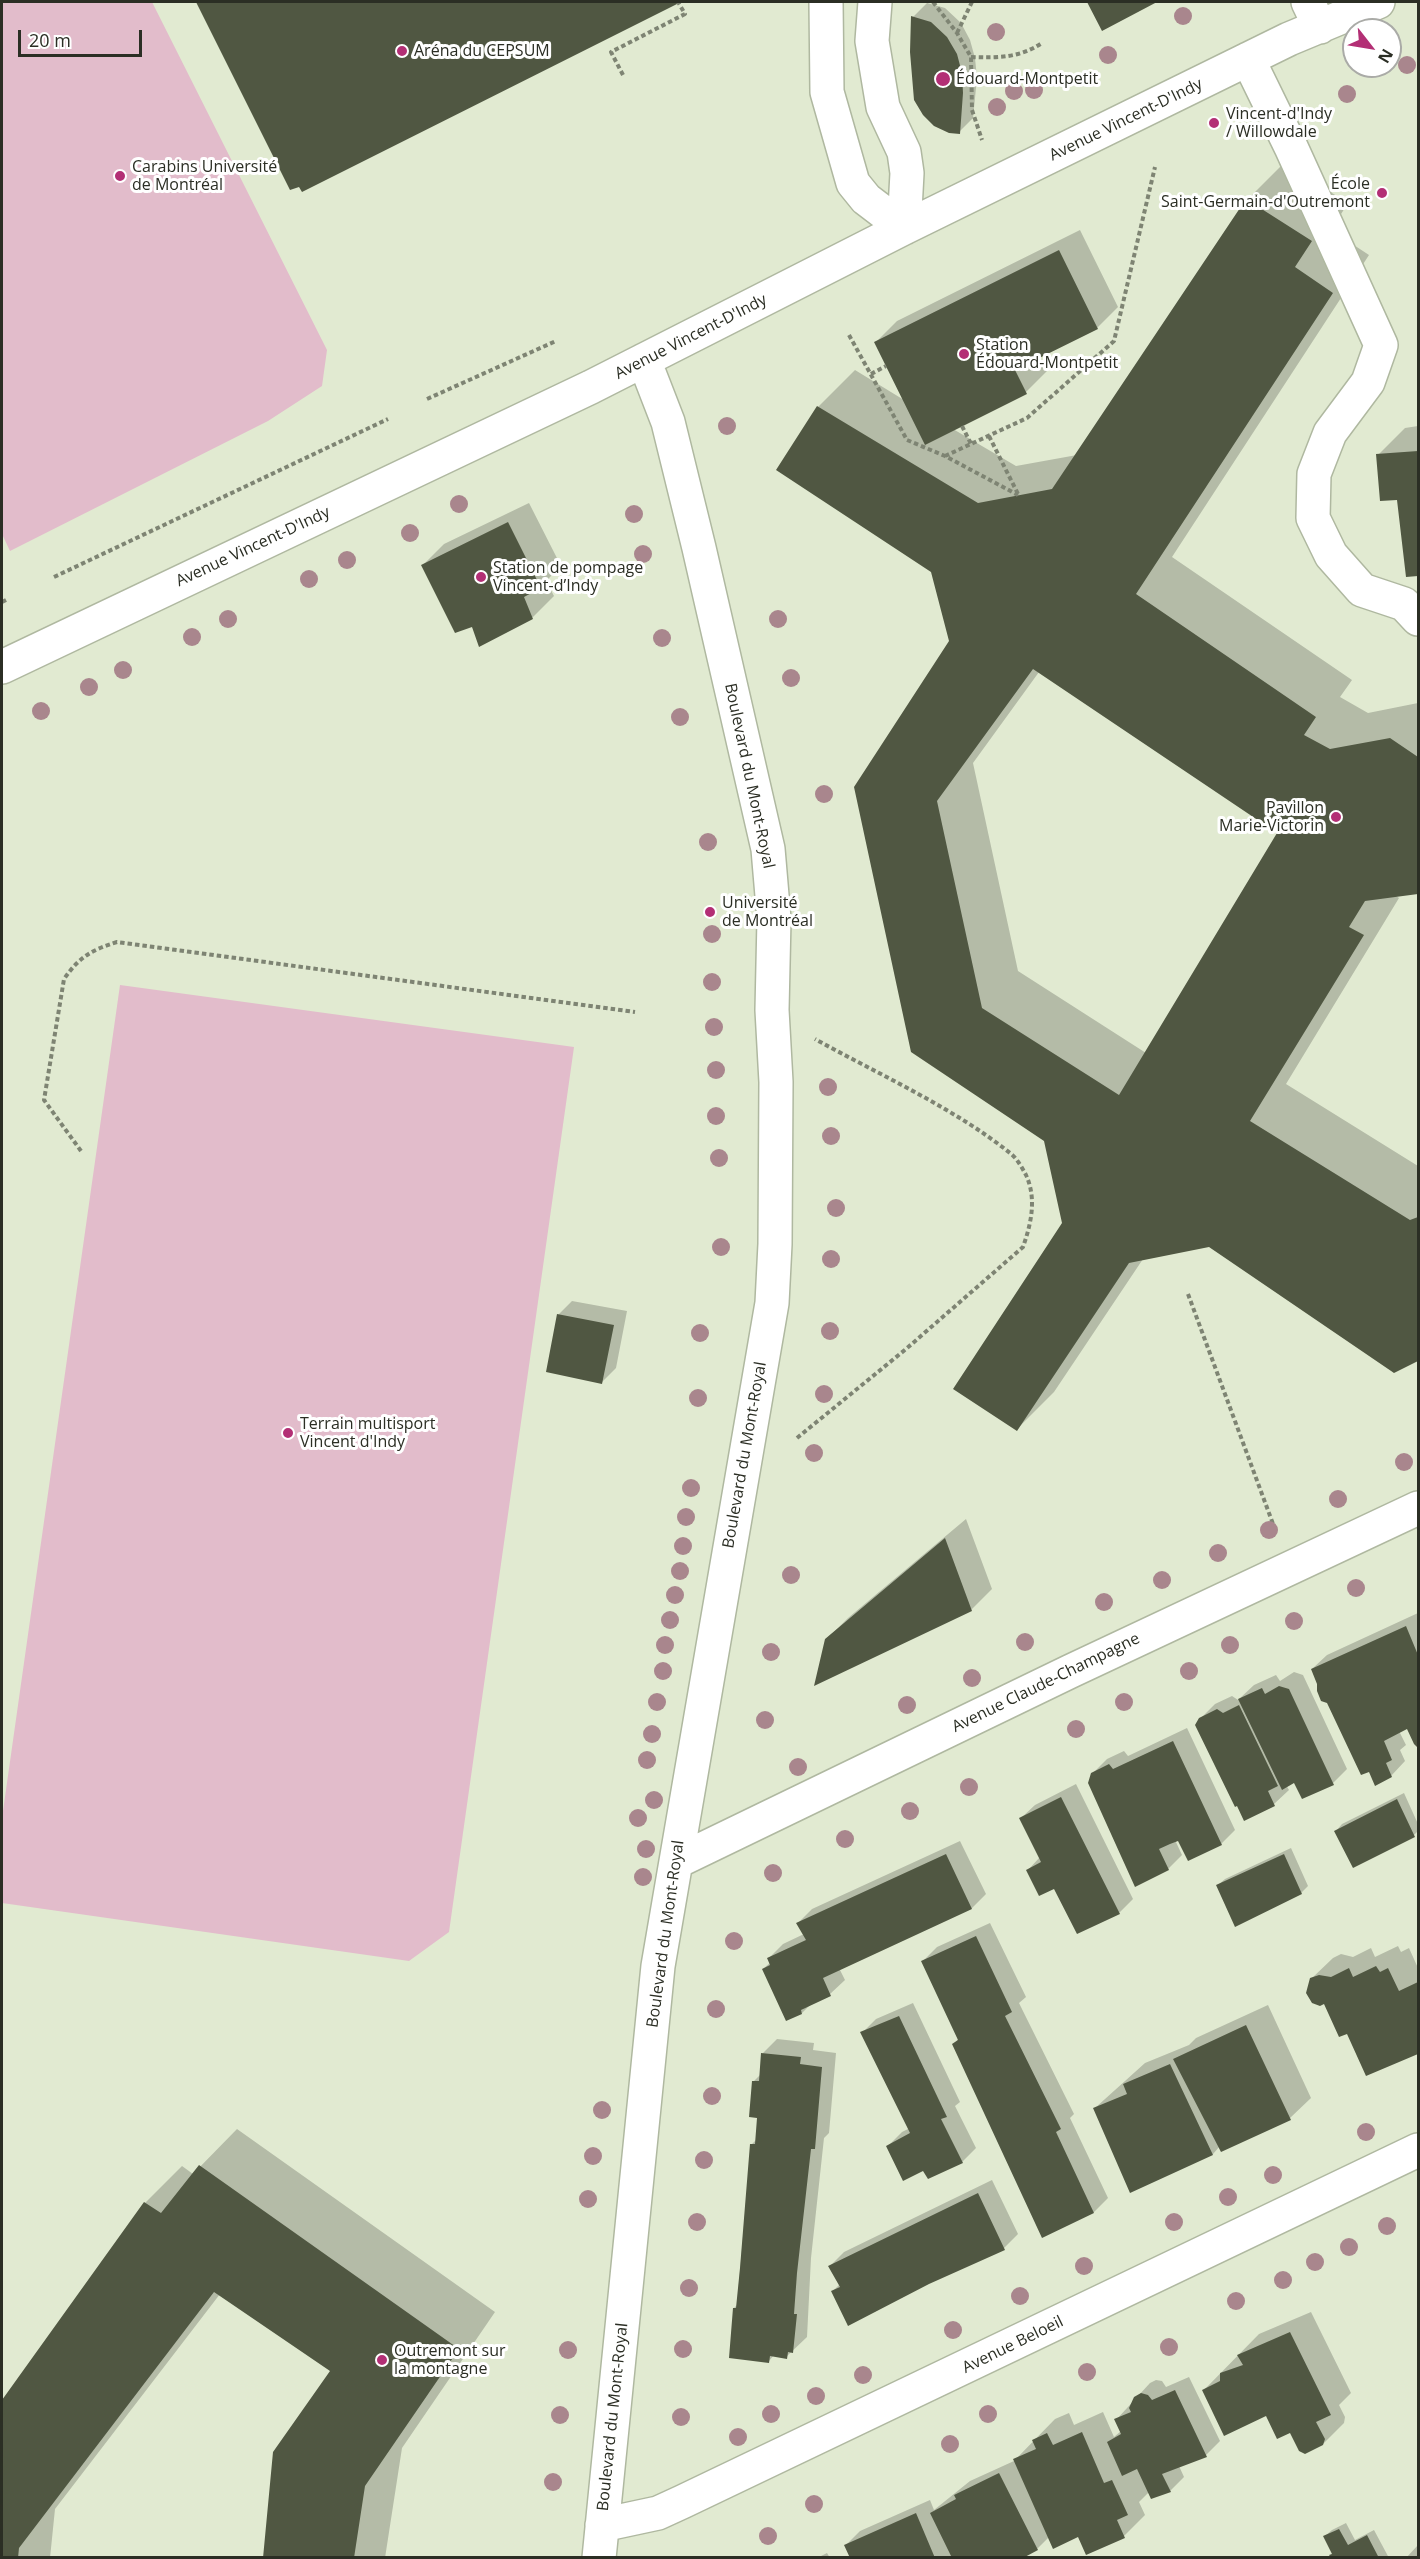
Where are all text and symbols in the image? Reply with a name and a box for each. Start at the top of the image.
scale bar [21,18,146,56]
north arrow [1342,18,1402,78]
text: 20 m [29,28,71,52]
place label: Aréna du CEPSUM [414,41,550,61]
marker: Aréna du CEPSUM [395,44,409,58]
text: N [1373,45,1398,67]
place label: Édouard-Montpetit [956,69,1098,89]
marker: Édouard-Montpetit [934,70,952,88]
street label: Avenue Vincent-D'Indy [1046,75,1206,165]
place label: Vincent-d'Indy / Willowdale [1226,104,1332,142]
marker: Vincent-d'Indy / Willowdale [1207,116,1221,130]
place label: Carabins Université de Montréal [132,157,277,195]
marker: Carabins Université de Montréal [113,169,127,183]
place label: École Saint-Germain-d'Outremont [1161,174,1370,212]
marker: École Saint-Germain-d'Outremont [1375,186,1389,200]
street label: Avenue Vincent-D'Indy [612,290,770,384]
place label: Station Édouard-Montpetit [976,335,1118,373]
marker: Station Édouard-Montpetit [957,347,971,361]
street label: Avenue Vincent-D'Indy [173,503,333,591]
place label: Station de pompage Vincent-d’Indy [493,558,643,596]
marker: Station de pompage Vincent-d’Indy [474,570,488,584]
street label: Boulevard du Mont-Royal [720,682,778,870]
place label: Pavillon Marie-Victorin [1219,798,1324,836]
marker: Pavillon Marie-Victorin [1329,810,1343,824]
place label: Université de Montréal [722,893,813,931]
marker: Université de Montréal [703,905,717,919]
street label: Boulevard du Mont-Royal [719,1360,771,1550]
place label: Terrain multisport Vincent d'Indy [300,1414,435,1452]
marker: Terrain multisport Vincent d'Indy [281,1426,295,1440]
street label: Avenue Claude-Champagne [949,1629,1143,1737]
street label: Boulevard du Mont-Royal [643,1839,689,2029]
street label: Avenue Beloeil [959,2312,1067,2378]
street label: Boulevard du Mont-Royal [594,2322,632,2512]
place label: Outremont sur la montagne [394,2341,506,2379]
marker: Outremont sur la montagne [375,2353,389,2367]

